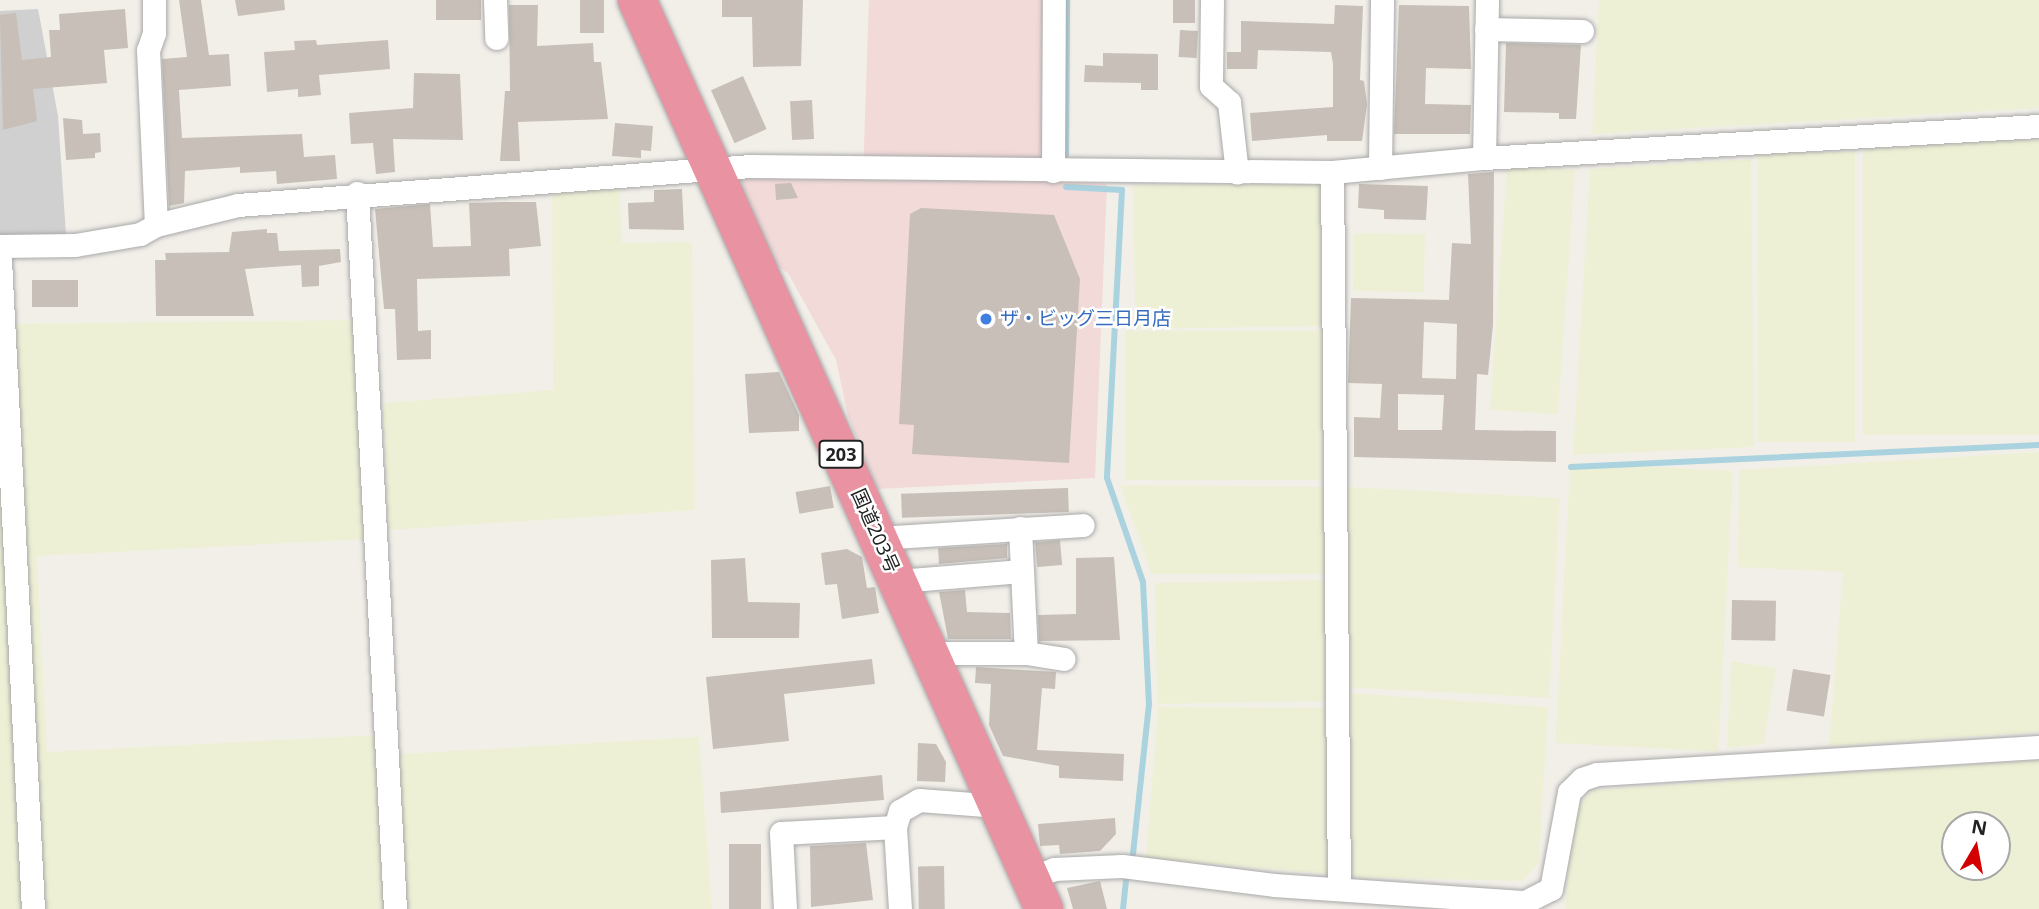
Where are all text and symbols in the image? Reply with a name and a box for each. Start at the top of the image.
place label: ザ・ビッグ三日月店 [1000,308,1171,330]
marker: ザ・ビッグ三日月店 [978,311,994,327]
road number: 203 [818,440,864,468]
street label: 国道203号 [846,485,904,577]
north arrow [1941,811,2011,881]
text: N [1969,813,1989,841]

